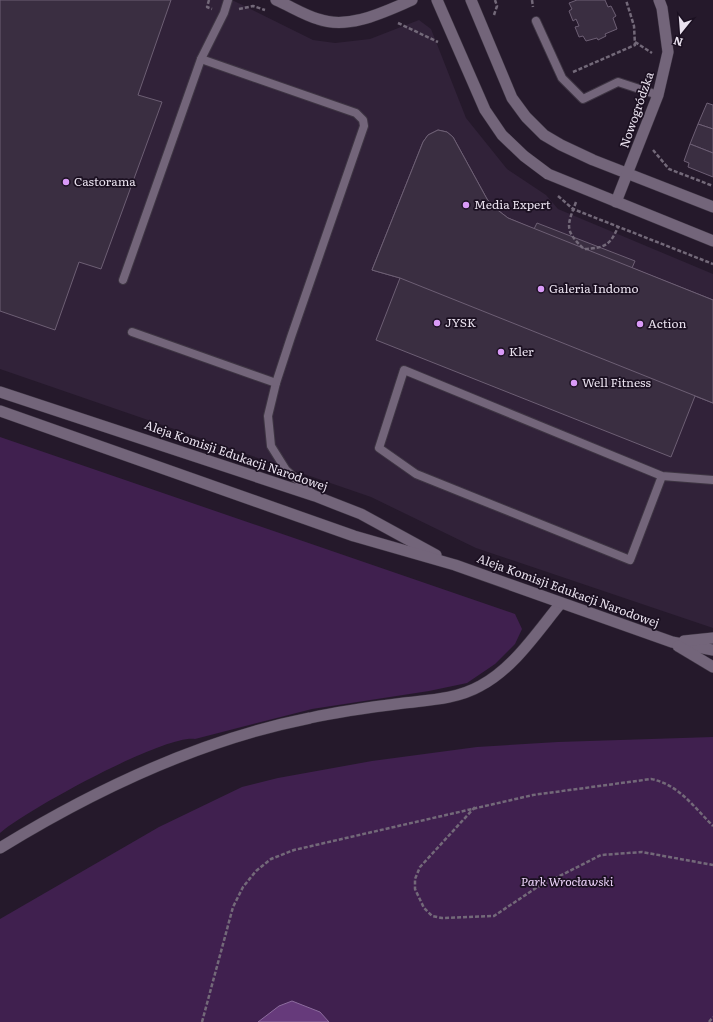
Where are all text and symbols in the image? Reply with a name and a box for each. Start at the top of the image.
north arrow [661,12,701,52]
text: N [671,34,685,52]
street label: Nowogródzka [615,69,658,150]
place label: Castorama [74,172,136,190]
marker: Castorama [61,177,71,187]
place label: Media Expert [474,195,551,213]
marker: Media Expert [461,200,471,210]
place label: Galeria Indomo [549,279,639,297]
marker: Galeria Indomo [536,284,546,294]
place label: JYSK [445,313,476,331]
place label: Action [648,314,687,332]
marker: JYSK [432,318,442,328]
marker: Action [635,319,645,329]
place label: Kler [509,342,534,360]
marker: Kler [496,347,506,357]
place label: Well Fitness [582,373,651,391]
marker: Well Fitness [569,378,579,388]
street label: Aleja Komisji Edukacji Narodowej [142,415,331,495]
street label: Aleja Komisji Edukacji Narodowej [475,549,662,632]
park label: Park Wrocławski [521,872,614,890]

